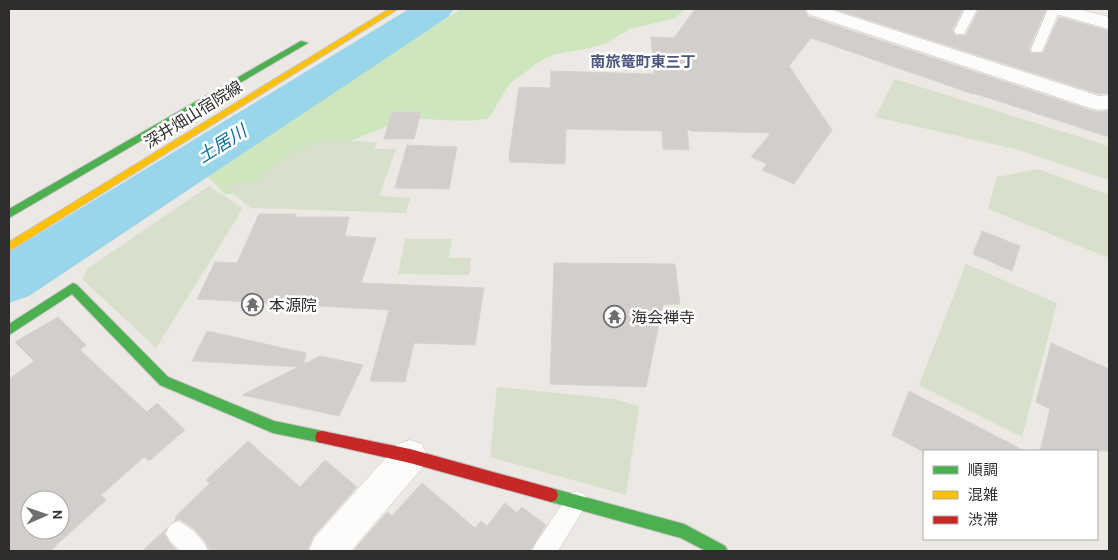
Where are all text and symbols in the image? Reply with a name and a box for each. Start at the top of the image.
district label: 南旅篭町東三丁 [590,53,696,71]
street label: 深井畑山宿院線 [141,77,246,152]
water label: 土居川 [193,119,252,168]
temple icon: 本源院 [241,293,265,317]
place label: 本源院 [269,296,317,315]
temple icon: 海会禅寺 [603,305,627,329]
place label: 海会禅寺 [631,308,695,327]
legend [923,450,1098,540]
text: 順調 [968,461,998,479]
text: 混雑 [968,486,998,504]
north arrow [20,490,70,540]
text: N [49,509,66,520]
text: 渋滞 [968,511,998,529]

